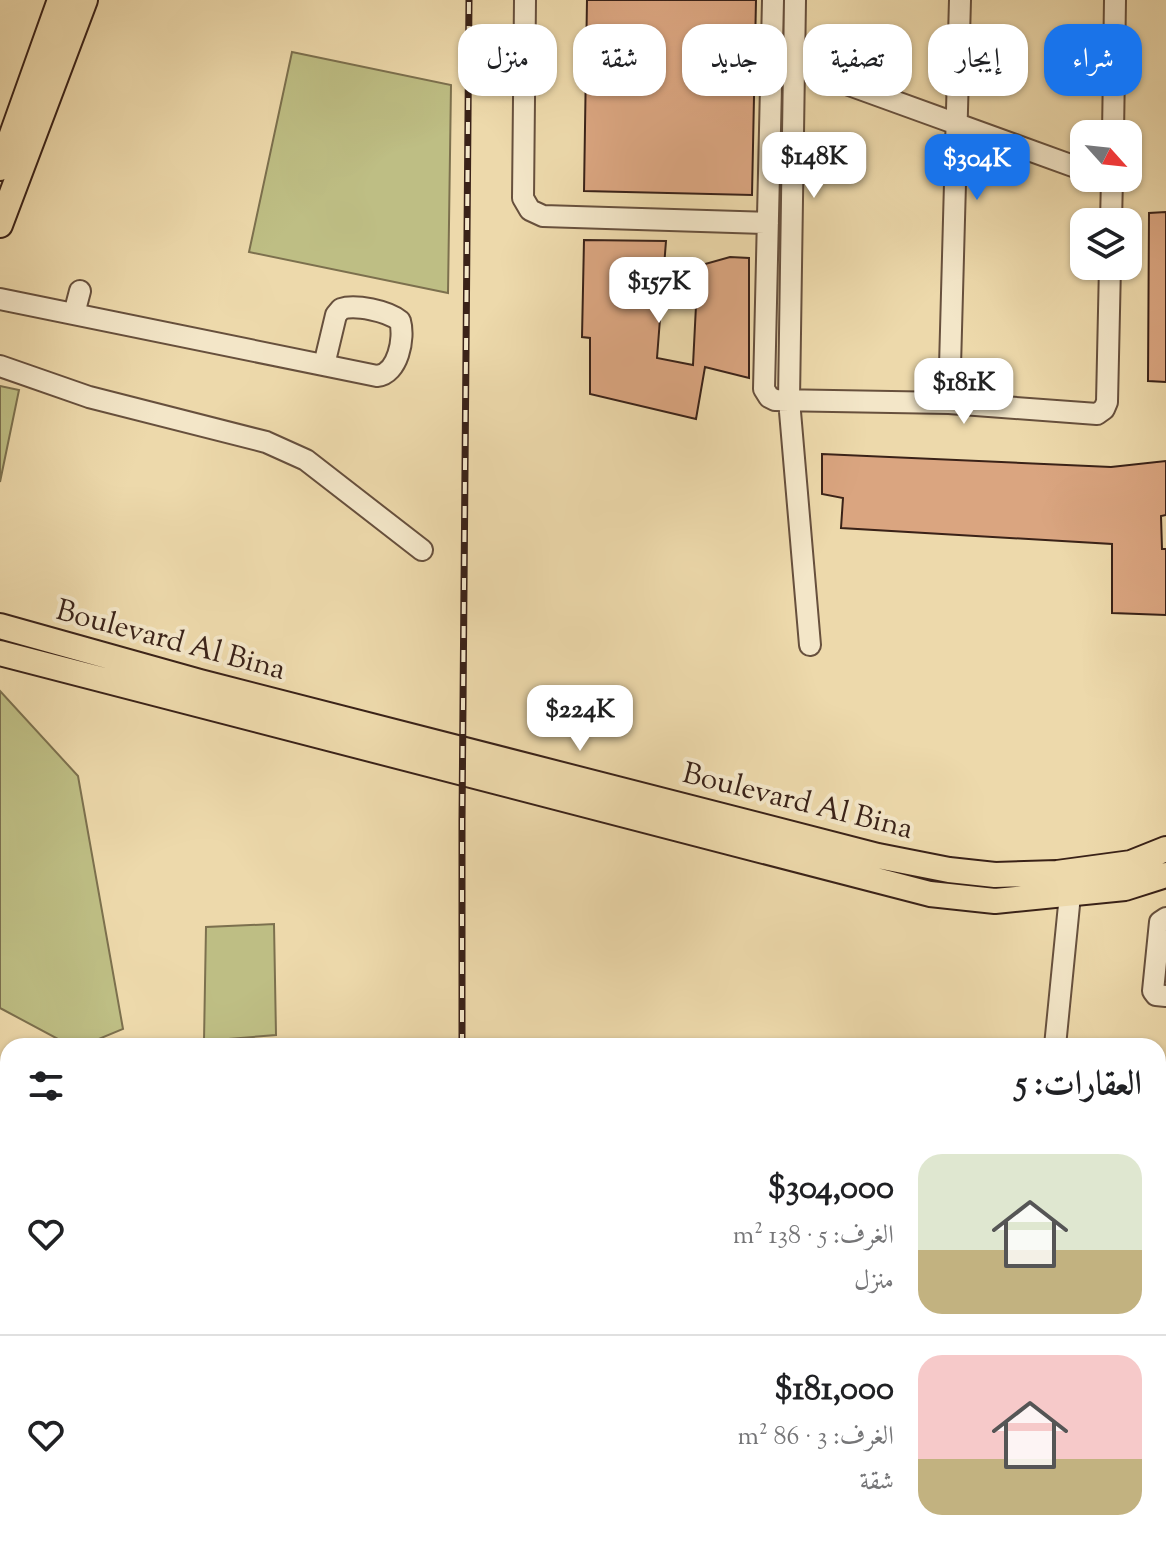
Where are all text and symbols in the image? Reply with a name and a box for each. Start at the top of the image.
chip: منزل [458,24,557,96]
chip: شقة [573,24,666,96]
chip: جديد [682,24,787,96]
chip: تصفية [803,24,912,96]
chip: إيجار [928,24,1028,96]
chip: شراء [1044,24,1142,96]
north arrow [1070,120,1142,192]
map controls [1070,120,1142,280]
pin: $148K [758,132,870,200]
pin: $304K [921,134,1033,202]
text: $148K [780,139,848,176]
text: $304K [943,141,1011,178]
button: layers [1070,208,1142,280]
pin: $157K [603,257,715,325]
text: $157K [627,264,691,301]
pin: $181K [908,358,1020,426]
text: $181K [932,365,996,402]
street label: Boulevard Al Bina [51,590,290,693]
pin: $224K [524,685,636,753]
text: $224K [545,692,615,729]
street label: Boulevard Al Bina [678,753,917,852]
text: العقارات: 5 [1015,1061,1142,1110]
icon: filters [24,1064,68,1108]
text: $304,000 [768,1165,894,1214]
icon: home [982,1186,1078,1282]
icon: heart [24,1212,68,1256]
text: الغرف: 5 · 138 m² [733,1218,894,1255]
text: منزل [854,1263,894,1300]
text: $181,000 [774,1366,894,1415]
icon: home [982,1387,1078,1483]
icon: heart [24,1413,68,1457]
text: الغرف: 3 · 86 m² [738,1419,894,1456]
text: شقة [860,1464,894,1501]

